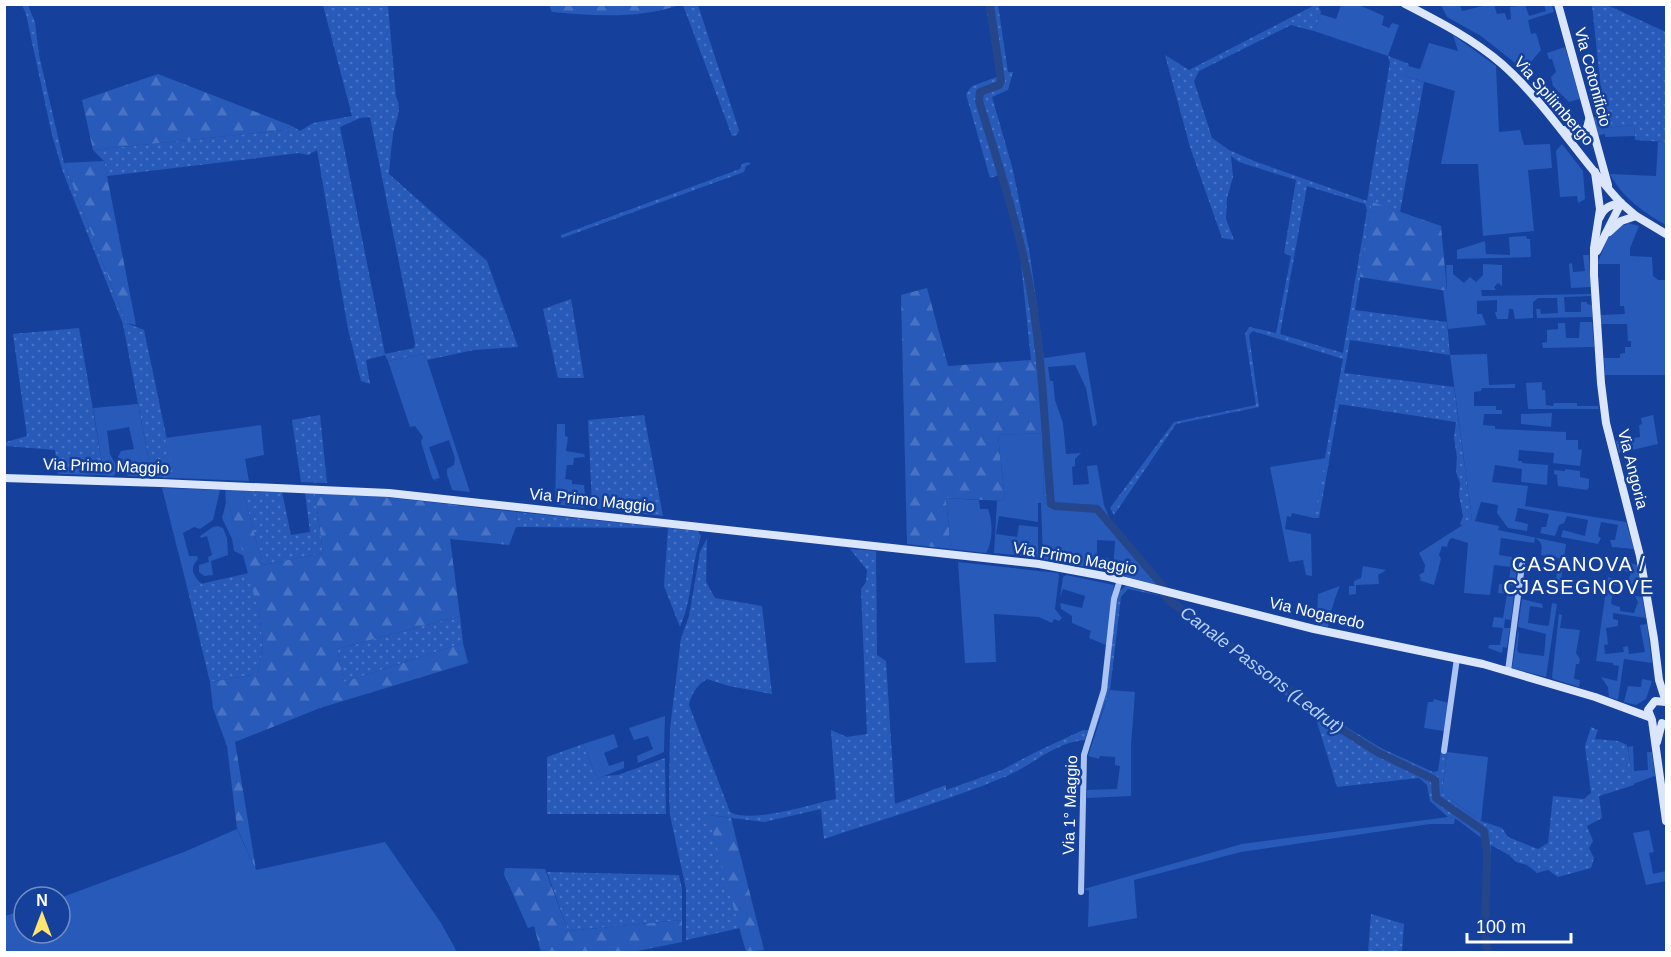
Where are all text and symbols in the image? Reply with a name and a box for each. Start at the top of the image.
street label: Via Cotonificio [1572,26,1614,129]
street label: Via Spilimbergo [1511,53,1597,149]
street label: Via Angoria [1615,427,1651,511]
street label: Via Primo Maggio [43,455,169,477]
street label: Via Primo Maggio [528,485,656,515]
street label: Via Primo Maggio [1011,539,1139,577]
district label: CASANOVA / CJASEGNOVE [1503,553,1655,598]
street label: Via Nogaredo [1268,594,1367,632]
water label: Canale Passons (Ledrut) [1176,602,1348,738]
street label: Via 1° Maggio [1060,755,1080,855]
north arrow [12,885,72,945]
text: N [36,892,48,909]
scale bar [1467,906,1570,944]
text: 100 m [1476,917,1526,937]

